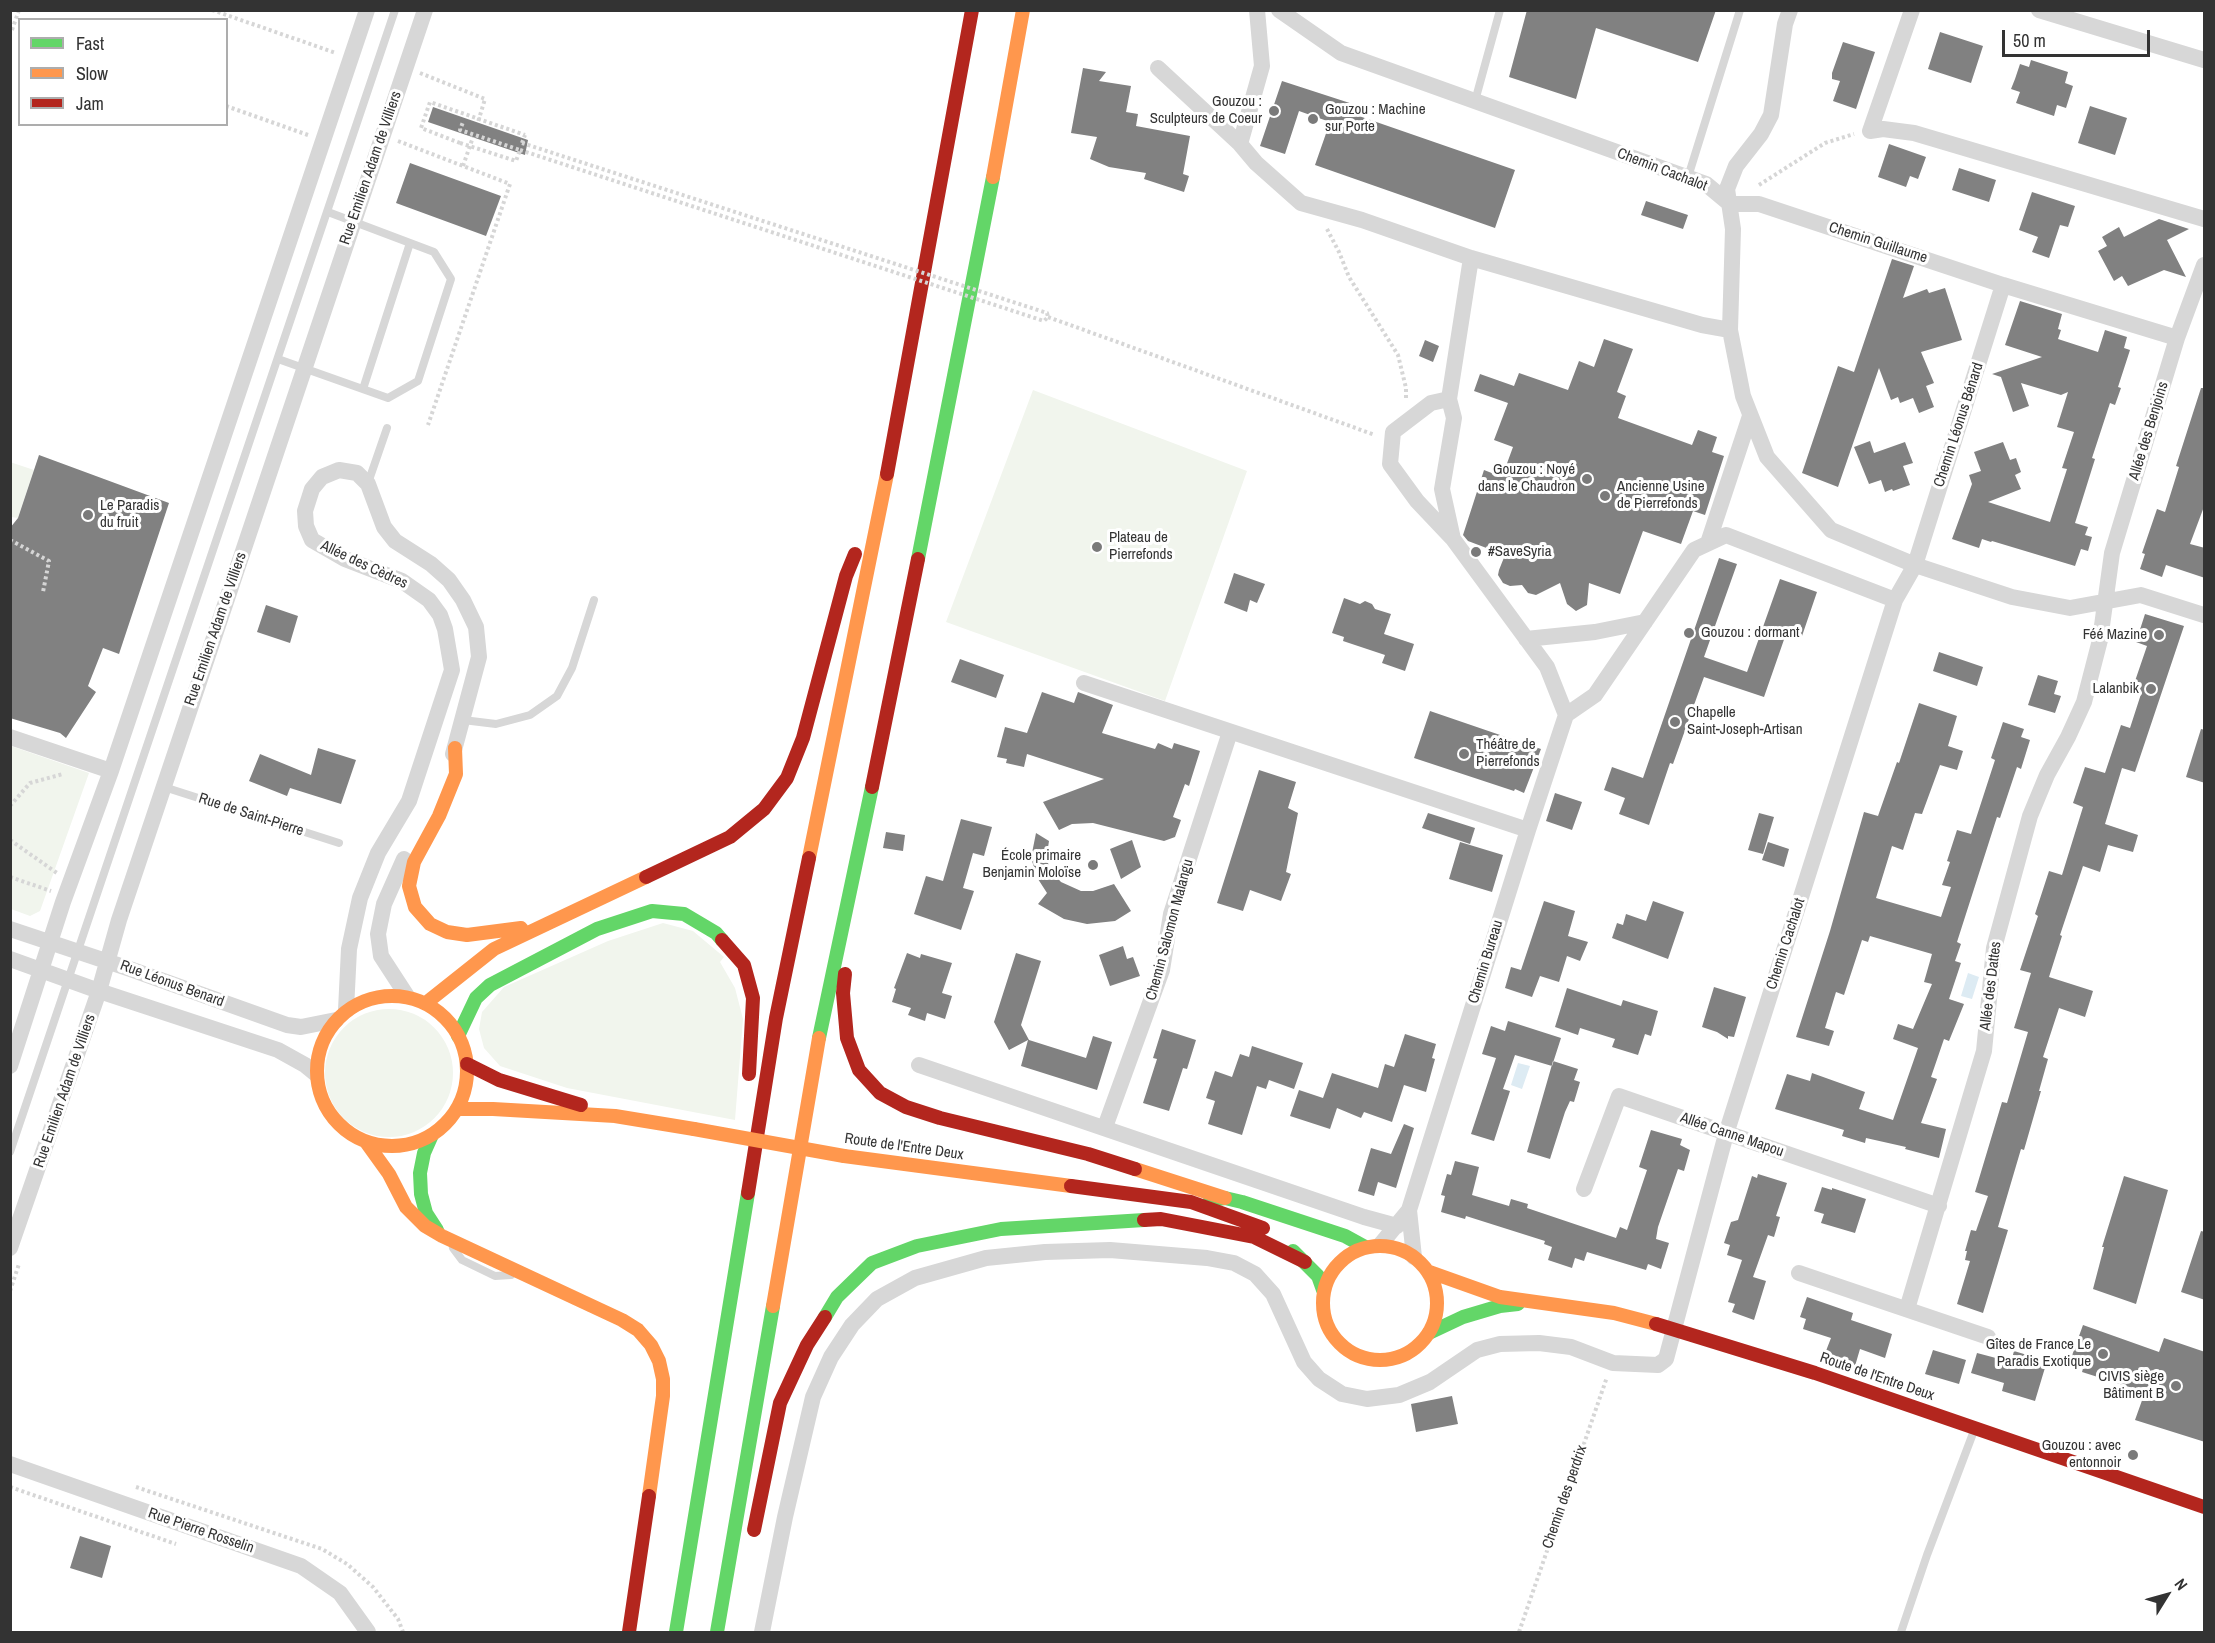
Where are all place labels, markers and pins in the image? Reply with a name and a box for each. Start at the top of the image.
place label: Gouzou : Sculpteurs de Coeur [1150,93,1262,128]
place label: Gouzou : Machine sur Porte [1325,101,1426,136]
marker: Gouzou : Sculpteurs de Coeur [1267,104,1281,118]
marker: Gouzou : Machine sur Porte [1306,112,1320,126]
place label: Gouzou : Noyé dans le Chaudron [1478,461,1575,496]
marker: Gouzou : Noyé dans le Chaudron [1580,472,1594,486]
place label: Ancienne Usine de Pierrefonds [1617,478,1705,513]
marker: Ancienne Usine de Pierrefonds [1598,489,1612,503]
place label: Le Paradis du fruit [100,497,159,532]
marker: Le Paradis du fruit [81,508,95,522]
place label: Plateau de Pierrefonds [1109,529,1173,564]
marker: Plateau de Pierrefonds [1090,540,1104,554]
place label: #SaveSyria [1488,543,1552,561]
marker: #SaveSyria [1469,545,1483,559]
place label: Gouzou : dormant [1701,624,1799,642]
marker: Gouzou : dormant [1682,626,1696,640]
place label: Féé Mazine [2083,626,2147,644]
marker: Féé Mazine [2152,628,2166,642]
place label: Lalanbik [2093,680,2139,698]
marker: Lalanbik [2144,682,2158,696]
place label: Chapelle Saint-Joseph-Artisan [1687,704,1803,739]
marker: Chapelle Saint-Joseph-Artisan [1668,715,1682,729]
place label: Théâtre de Pierrefonds [1476,736,1540,771]
marker: Théâtre de Pierrefonds [1457,747,1471,761]
place label: École primaire Benjamin Moloïse [983,847,1081,882]
marker: École primaire Benjamin Moloïse [1086,858,1100,872]
place label: Gîtes de France Le Paradis Exotique [1986,1336,2091,1371]
marker: Gîtes de France Le Paradis Exotique [2096,1347,2110,1361]
place label: CIVIS siège Bâtiment B [2098,1368,2164,1403]
marker: CIVIS siège Bâtiment B [2169,1379,2183,1393]
place label: Gouzou : avec entonnoir [2042,1437,2121,1472]
marker: Gouzou : avec entonnoir [2126,1448,2140,1462]

